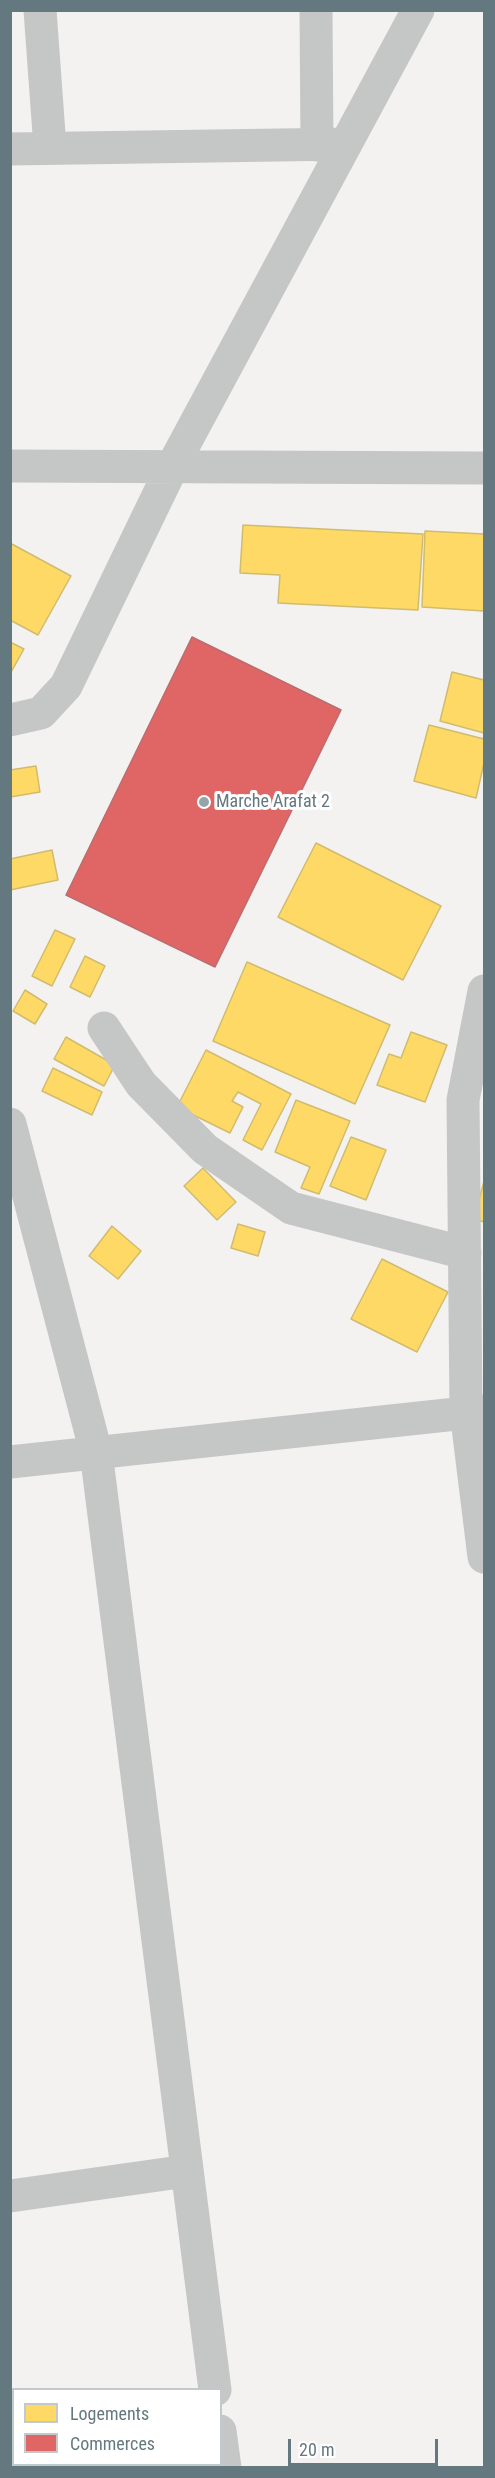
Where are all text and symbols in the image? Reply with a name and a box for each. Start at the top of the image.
place label: Marche Arafat 2 [216,791,330,813]
marker: Marche Arafat 2 [197,795,211,809]
legend [12,2388,222,2466]
text: Logements [70,2403,149,2424]
scale bar [291,2427,441,2465]
text: Commerces [70,2433,155,2454]
text: 20 m [299,2439,334,2460]

